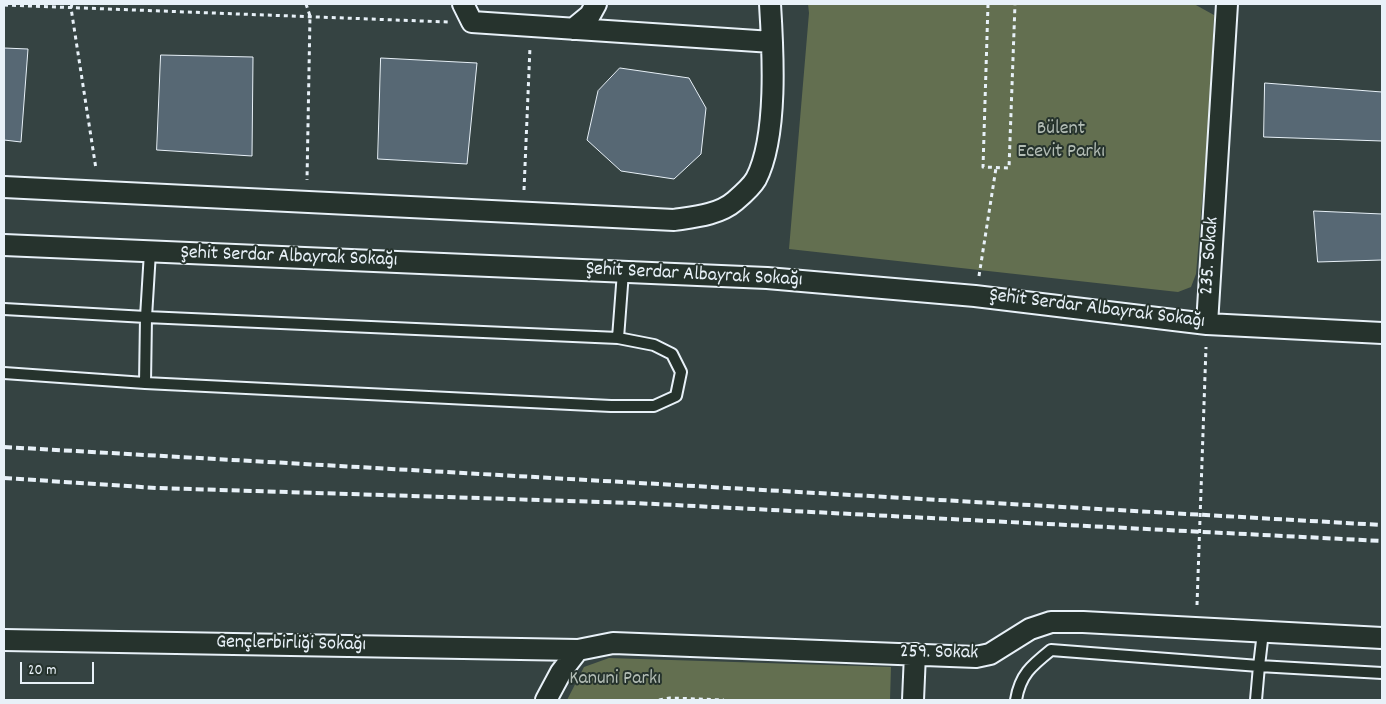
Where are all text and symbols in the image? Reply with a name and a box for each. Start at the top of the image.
park label: Bülent Ecevit Parkı [1017,118,1105,165]
street label: 235. Sokak [1196,216,1226,296]
street label: Şehit Serdar Albayrak Sokağı [180,242,398,274]
street label: Şehit Serdar Albayrak Sokağı [585,258,803,294]
street label: Şehit Serdar Albayrak Sokağı [988,285,1206,335]
street label: Gençlerbirliği Sokağı [216,632,366,658]
street label: 259. Sokak [900,641,978,667]
scale bar [22,652,96,684]
text: 20 m [28,660,56,682]
park label: Kanuni Parkı [569,668,661,692]

